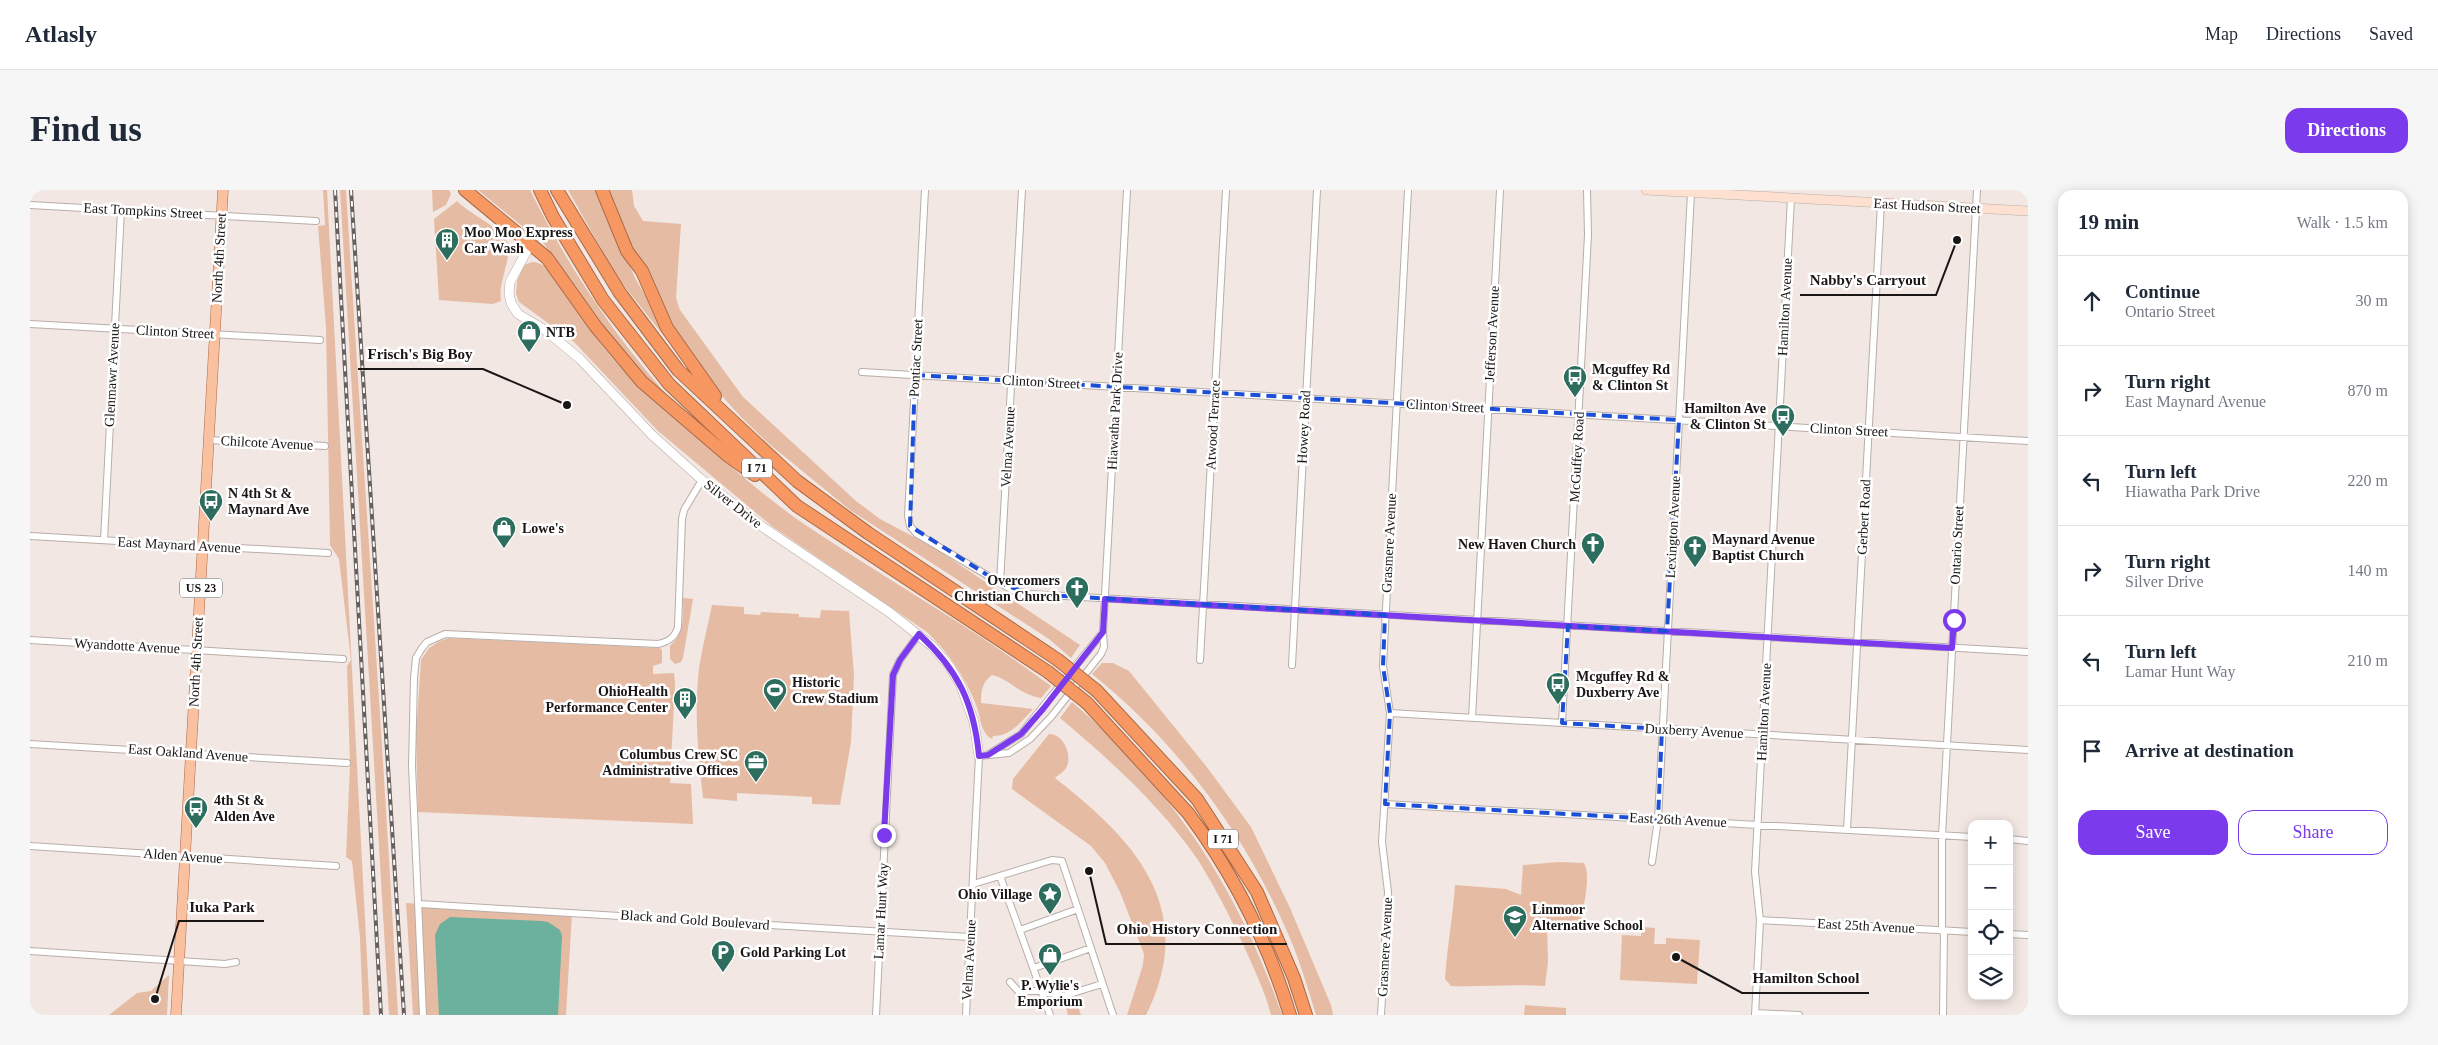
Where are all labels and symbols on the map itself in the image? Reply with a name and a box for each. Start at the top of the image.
street label: East Hudson Street [1873,196,1981,216]
street label: East Tompkins Street [83,200,203,222]
street label: North 4th Street [209,212,229,303]
place label: Moo Moo Express Car Wash [464,225,573,256]
building icon: Moo Moo Express Car Wash [434,227,460,261]
street label: Hamilton Avenue [1775,258,1795,356]
callout: Nabby's Carryout [1800,265,1936,295]
text: Nabby's Carryout [1810,272,1926,288]
street label: Jefferson Avenue [1482,286,1502,382]
street label: Pontiac Street [906,318,926,397]
shop icon: NTB [516,319,542,353]
street label: Clinton Street [136,322,215,342]
street label: Glenmawr Avenue [102,323,122,427]
place label: NTB [546,325,575,340]
callout: Frisch's Big Boy [358,339,483,369]
text: Frisch's Big Boy [367,346,473,362]
street label: Hiawatha Park Drive [1104,352,1126,470]
place label: Mcguffey Rd & Clinton St [1592,362,1670,393]
bus stop icon: Mcguffey Rd & Clinton St [1562,364,1588,398]
street label: Clinton Street [1002,372,1081,392]
street label: Atwood Terrace [1203,380,1223,470]
street label: Howey Road [1295,390,1313,464]
street label: Clinton Street [1406,396,1485,416]
place label: Hamilton Ave & Clinton St [1684,401,1766,432]
bus stop icon: Hamilton Ave & Clinton St [1770,403,1796,437]
street label: Velma Avenue [998,406,1018,488]
street label: McGuffey Road [1567,411,1587,503]
street label: Clinton Street [1810,420,1889,440]
street label: Chilcote Avenue [220,433,314,453]
road number: I 71 [742,458,772,478]
street label: Lexington Avenue [1663,475,1683,579]
street label: Silver Drive [701,477,765,531]
street label: Gerbert Road [1855,479,1873,555]
place label: N 4th St & Maynard Ave [228,486,309,517]
bus stop icon: N 4th St & Maynard Ave [198,488,224,522]
street label: Grasmere Avenue [1379,493,1399,593]
street label: Ontario Street [1947,505,1967,585]
shop icon: Lowe's [491,515,517,549]
place label: Lowe's [522,521,565,536]
church icon: New Haven Church [1580,531,1606,565]
place label: Maynard Avenue Baptist Church [1712,532,1815,563]
street label: East Maynard Avenue [117,534,241,556]
church icon: Maynard Avenue Baptist Church [1682,534,1708,568]
place label: New Haven Church [1458,537,1576,552]
place label: Overcomers Christian Church [954,573,1061,604]
church icon: Overcomers Christian Church [1064,575,1090,609]
road number: US 23 [180,578,222,598]
route start [1943,609,1966,632]
street label: North 4th Street [186,616,206,707]
street label: Wyandotte Avenue [74,636,180,656]
street label: Hamilton Avenue [1754,663,1774,761]
place label: Mcguffey Rd & Duxberry Ave [1576,669,1669,700]
bus stop icon: Mcguffey Rd & Duxberry Ave [1545,671,1571,705]
place label: Historic Crew Stadium [792,675,879,706]
sports icon: Historic Crew Stadium [762,677,788,711]
place label: OhioHealth Performance Center [546,684,668,715]
building icon: OhioHealth Performance Center [672,686,698,720]
street label: Duxberry Avenue [1644,721,1744,741]
street label: East Oakland Avenue [127,741,249,765]
place label: Columbus Crew SC Administrative Offices [602,747,739,778]
office icon: Columbus Crew SC Administrative Offices [743,749,769,783]
place label: 4th St & Alden Ave [214,793,275,824]
bus stop icon: 4th St & Alden Ave [183,795,209,829]
street label: East 26th Avenue [1629,810,1727,830]
route end [873,824,896,847]
road number: I 71 [1208,830,1238,849]
street label: Alden Avenue [143,846,223,866]
street label: Lamar Hunt Way [871,862,891,960]
place icon: Ohio Village [1037,881,1063,915]
place label: Ohio Village [958,887,1032,902]
callout: Iuka Park [179,891,264,921]
street label: Grasmere Avenue [1375,897,1395,997]
text: Iuka Park [189,899,255,915]
place label: Linmoor Alternative School [1532,902,1643,933]
school or university icon: Linmoor Alternative School [1502,904,1528,938]
street label: Black and Gold Boulevard [620,907,770,933]
callout: Ohio History Connection [1106,914,1287,944]
street label: East 25th Avenue [1817,916,1915,936]
street label: Velma Avenue [959,919,979,1001]
text: Ohio History Connection [1117,921,1278,937]
parking icon: Gold Parking Lot [710,939,736,973]
shop icon: P. Wylie's Emporium [1037,942,1063,976]
place label: Gold Parking Lot [740,945,846,960]
callout: Hamilton School [1742,963,1869,993]
text: Hamilton School [1752,970,1860,986]
place label: P. Wylie's Emporium [1017,978,1083,1009]

